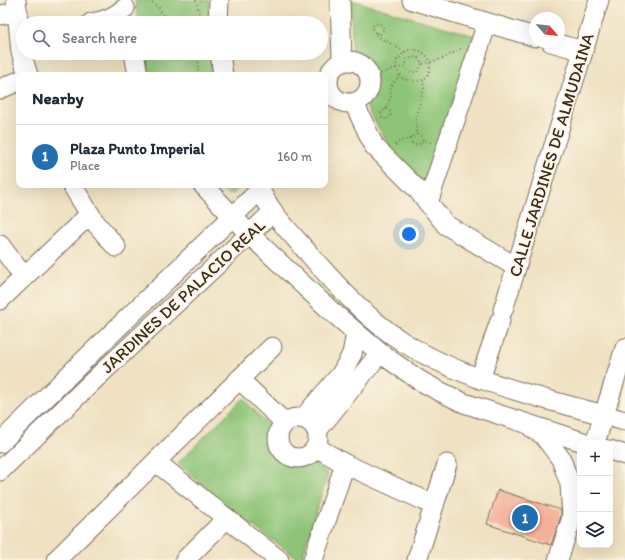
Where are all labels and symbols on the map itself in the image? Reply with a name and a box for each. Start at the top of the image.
north arrow [529,12,565,48]
street label: CALLE JARDINES DE ALMUDAINA [504,31,598,279]
street label: JARDINES DE PALACIO REAL [97,215,269,377]
your location [399,224,419,244]
pin: 1 [512,503,538,533]

